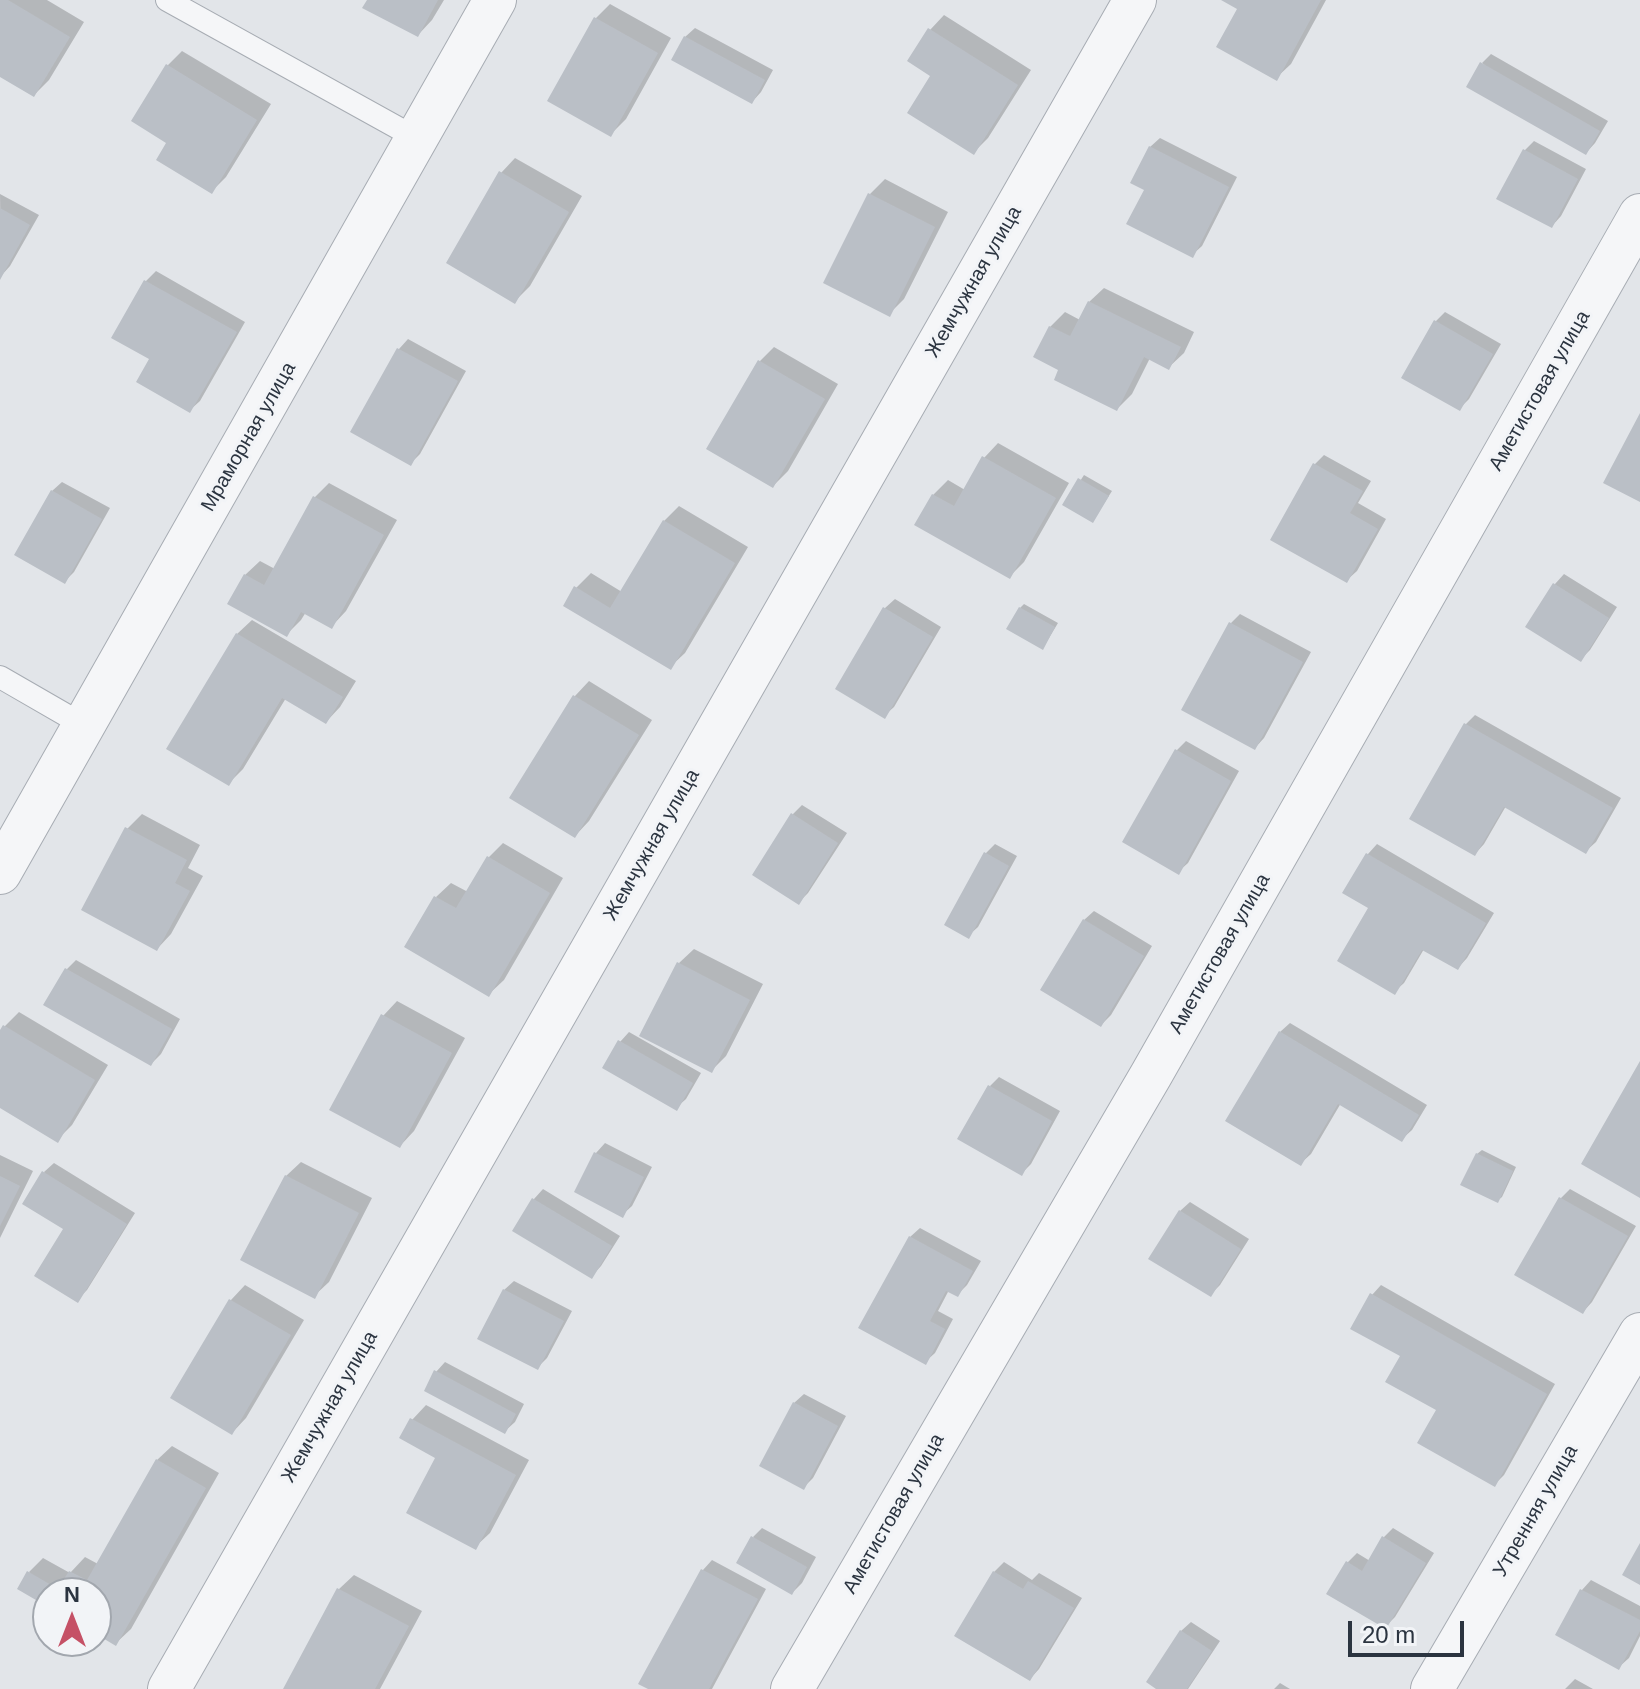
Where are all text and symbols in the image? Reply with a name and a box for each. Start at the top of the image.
street label: Жемчужная улица [921,202,1027,362]
street label: Аметистовая улица [1484,307,1596,475]
street label: Мраморная улица [196,358,302,516]
street label: Жемчужная улица [599,765,705,925]
street label: Аметистовая улица [1164,870,1276,1038]
street label: Жемчужная улица [277,1327,383,1487]
street label: Аметистовая улица [838,1430,950,1598]
street label: Утренняя улица [1489,1441,1583,1581]
north arrow [32,1577,112,1657]
text: N [64,1582,80,1607]
scale bar [1352,1605,1468,1655]
text: 20 m [1362,1621,1415,1648]

